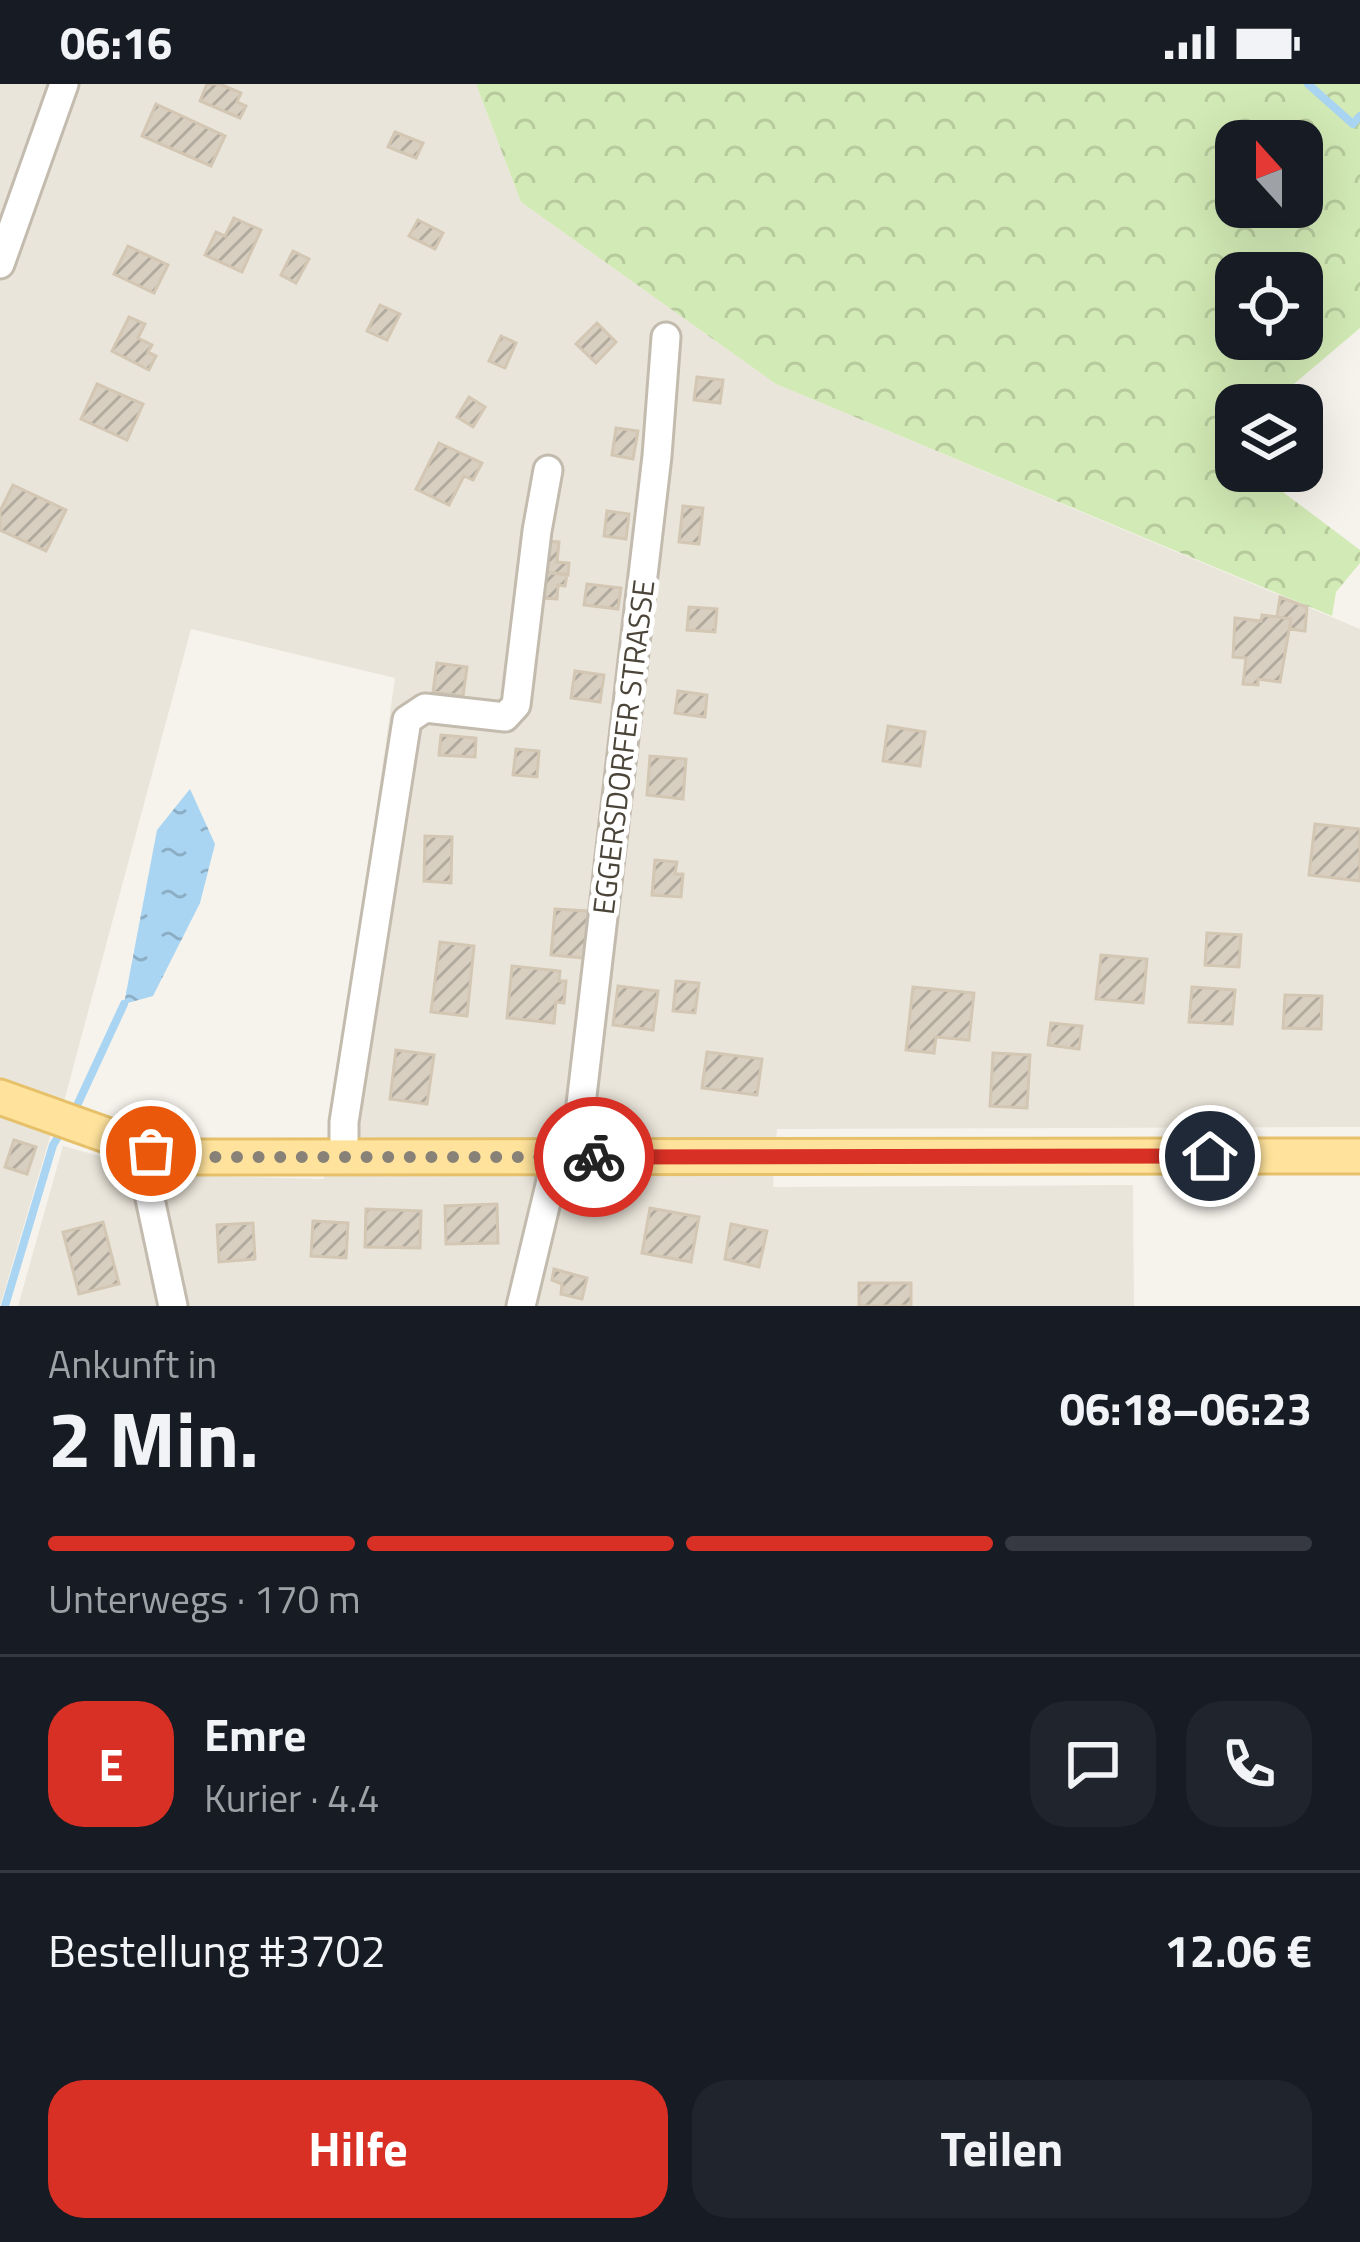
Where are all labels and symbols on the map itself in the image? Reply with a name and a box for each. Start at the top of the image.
north arrow [1215,120,1323,228]
street label: EGGERSDORFER STRASSE [580,577,666,917]
courier [534,1097,654,1217]
pin [100,1100,202,1202]
pin [1159,1105,1261,1207]

